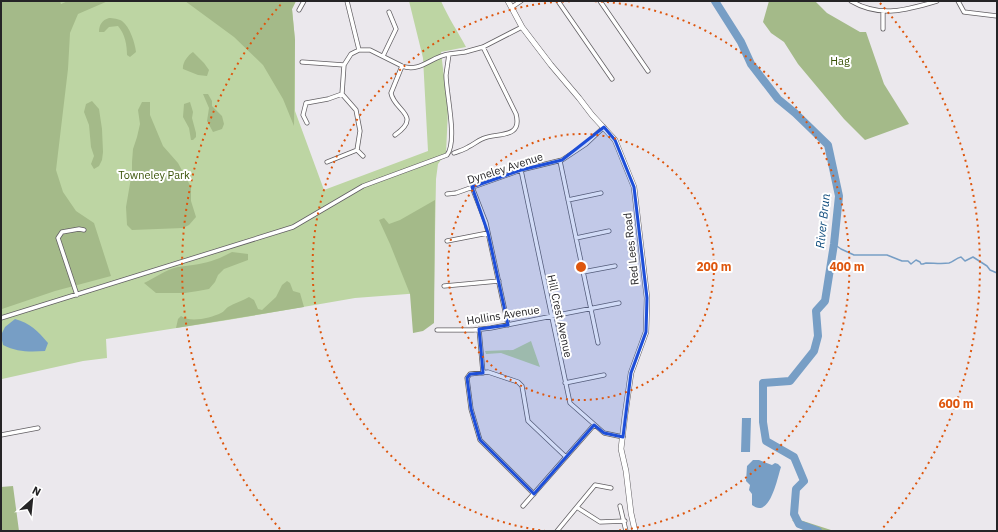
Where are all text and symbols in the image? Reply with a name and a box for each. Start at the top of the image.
park label: Hag [830,54,850,68]
street label: Dyneley Avenue [465,149,545,187]
park label: Towneley Park [118,168,190,182]
water label: River Brun [812,193,833,249]
street label: Red Lees Road [620,212,642,286]
text: 200 m [696,259,732,274]
text: 400 m [829,259,865,274]
centre of rings [574,260,588,274]
street label: Hill Crest Avenue [544,273,576,359]
street label: Hollins Avenue [466,302,540,328]
text: 600 m [938,396,974,411]
north arrow [12,480,52,520]
text: N [30,483,43,499]

